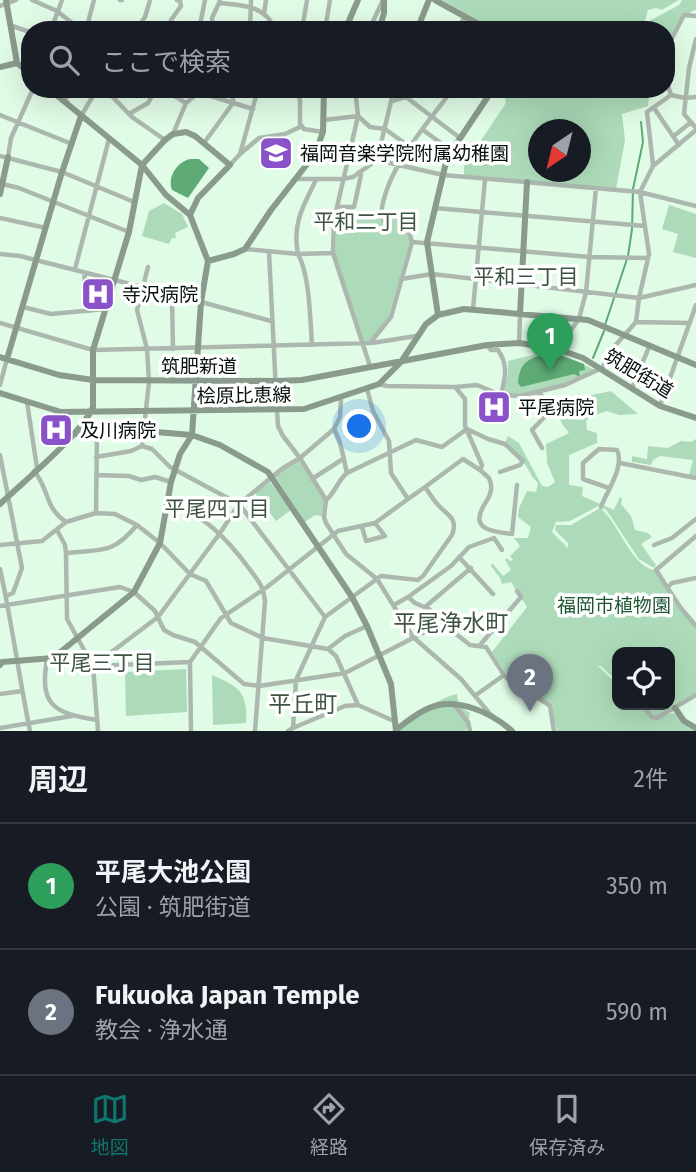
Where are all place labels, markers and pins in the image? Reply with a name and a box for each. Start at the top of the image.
school or university icon: 福岡音楽学院附属幼稚園 [257,134,295,172]
place label: 福岡音楽学院附属幼稚園 [300,142,509,165]
hospital icon: 寺沢病院 [79,275,117,313]
place label: 寺沢病院 [122,283,198,306]
pin: 1 [527,313,573,371]
hospital icon: 平尾病院 [475,388,513,426]
place label: 平尾病院 [518,396,594,419]
hospital icon: 及川病院 [37,411,75,449]
place label: 及川病院 [80,419,156,442]
pin: 2 [507,654,553,712]

